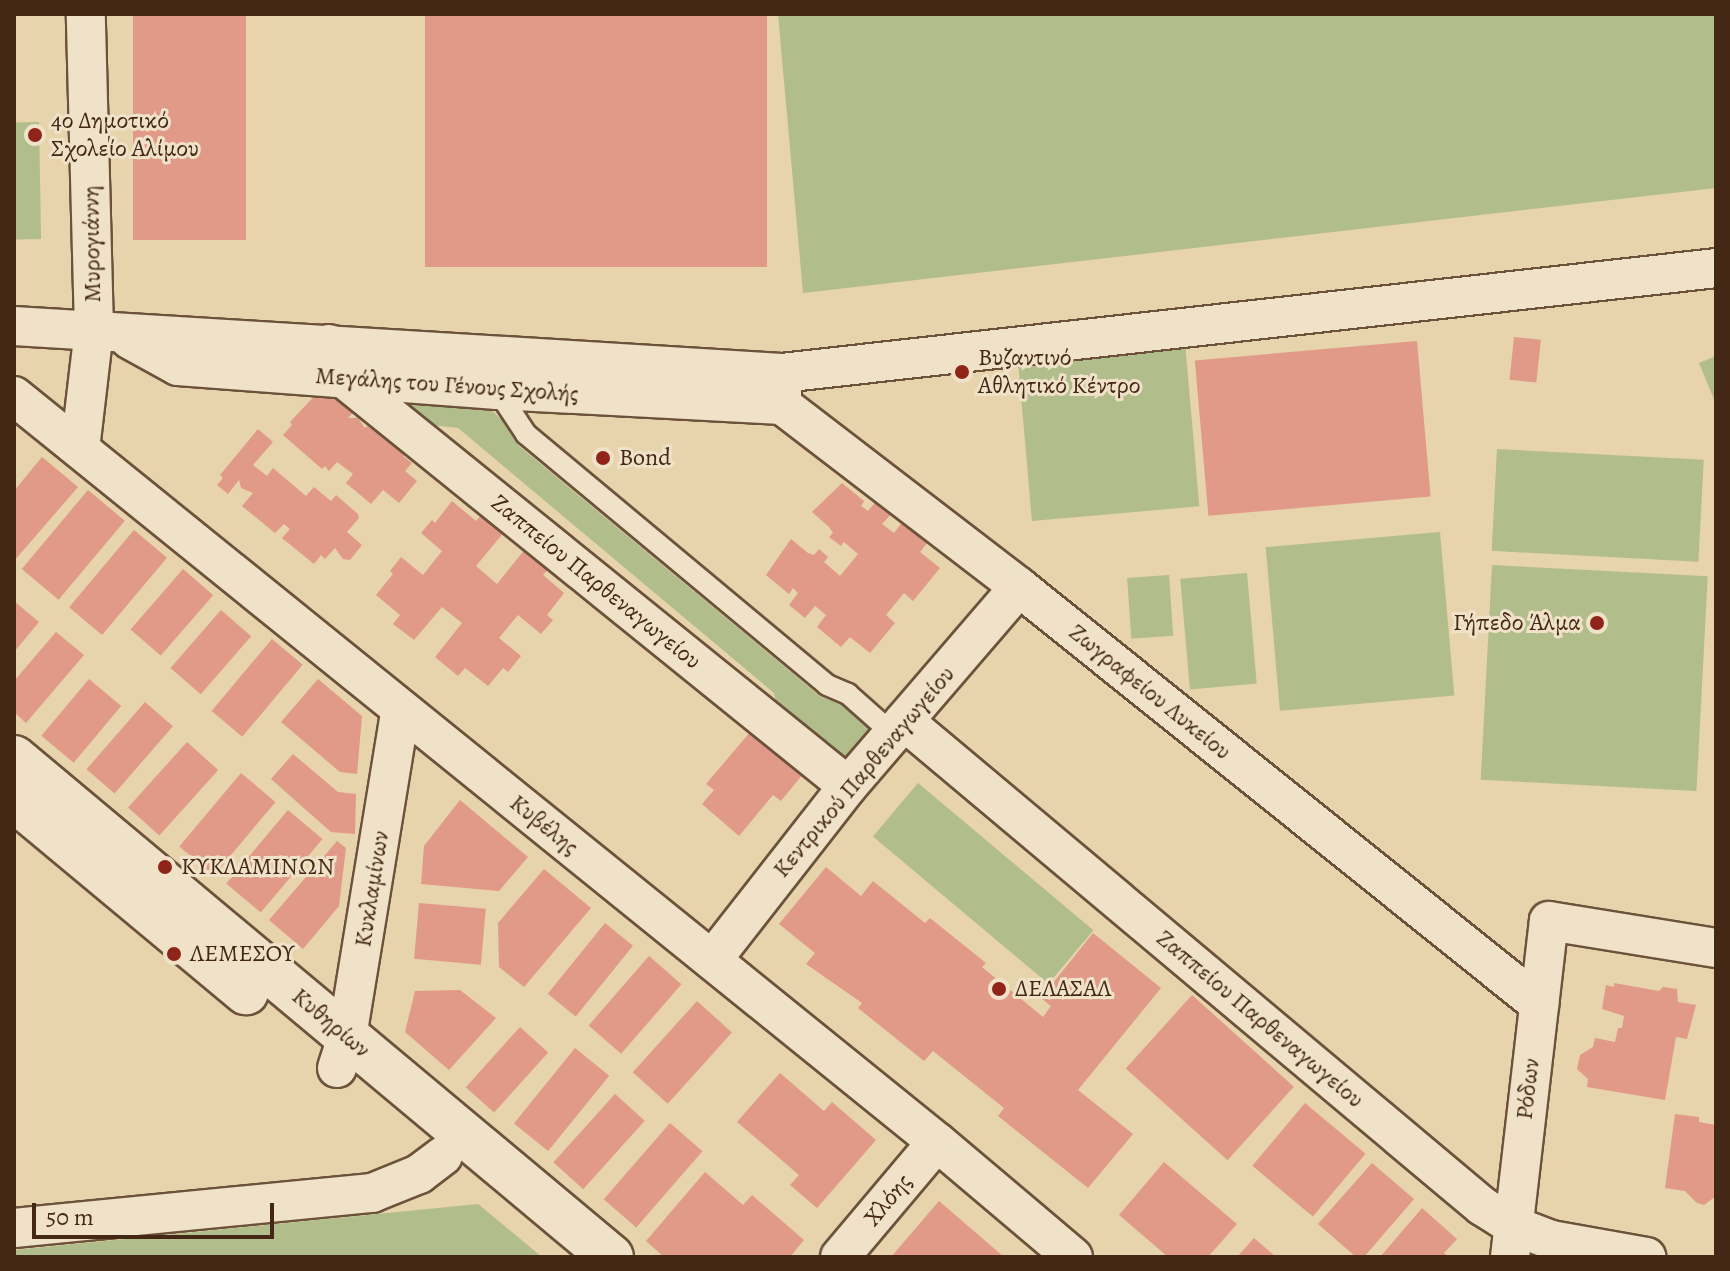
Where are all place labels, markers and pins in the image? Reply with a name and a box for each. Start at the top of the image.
place label: 4ο Δημοτικό Σχολείο Αλίμου [51,107,199,163]
marker: 4ο Δημοτικό Σχολείο Αλίμου [26,126,44,144]
place label: Βυζαντινό Αθλητικό Κέντρο [978,344,1141,400]
marker: Βυζαντινό Αθλητικό Κέντρο [953,363,971,381]
place label: Bond [619,444,671,472]
marker: Bond [594,449,612,467]
place label: Γήπεδο Άλμα [1453,609,1581,637]
marker: Γήπεδο Άλμα [1588,614,1606,632]
place label: ΚΥΚΛΑΜΙΝΩΝ [181,853,334,881]
marker: ΚΥΚΛΑΜΙΝΩΝ [156,858,174,876]
place label: ΛΕΜΕΣΟΥ [190,940,295,968]
marker: ΛΕΜΕΣΟΥ [165,945,183,963]
place label: ΔΕΛΑΣΑΛ [1015,975,1111,1003]
marker: ΔΕΛΑΣΑΛ [990,980,1008,998]

